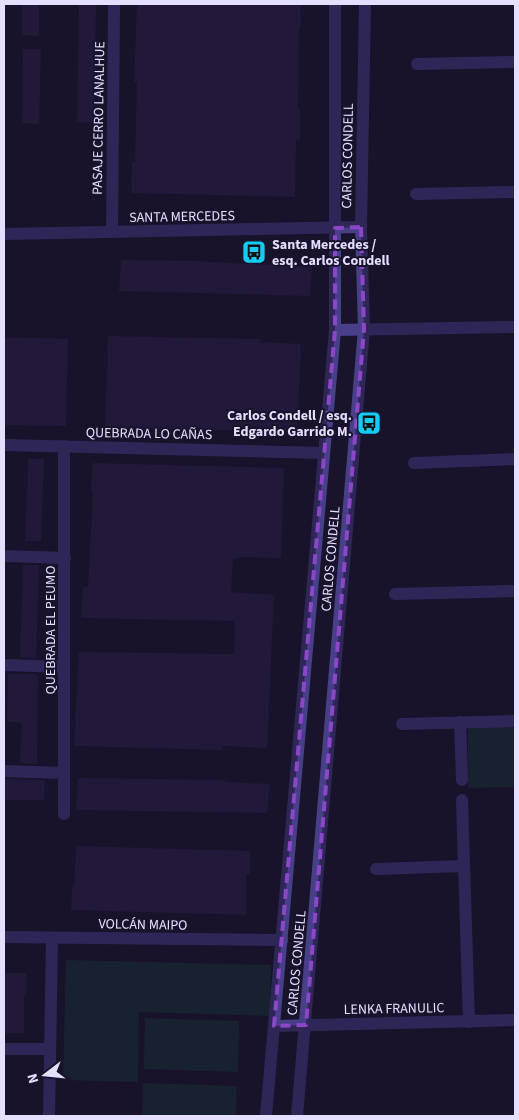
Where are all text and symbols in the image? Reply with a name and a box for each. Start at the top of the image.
street label: PASAJE CERRO LANALHUE [88,41,110,195]
street label: CARLOS CONDELL [337,103,359,209]
street label: SANTA MERCEDES [129,206,235,228]
place label: Santa Mercedes / esq. Carlos Condell [272,235,390,271]
bus stop icon: Santa Mercedes / esq. Carlos Condell [241,239,267,265]
place label: Carlos Condell / esq. Edgardo Garrido M. [227,406,352,442]
bus stop icon: Carlos Condell / esq. Edgardo Garrido M. [356,410,382,436]
street label: QUEBRADA LO CAÑAS [86,423,212,445]
street label: CARLOS CONDELL [316,506,346,612]
street label: QUEBRADA EL PEUMO [41,565,61,695]
street label: CARLOS CONDELL [282,910,312,1016]
street label: VOLCÁN MAIPO [98,914,188,936]
street label: LENKA FRANULIC [344,998,444,1020]
north arrow [20,1050,70,1100]
text: N [23,1071,44,1086]

